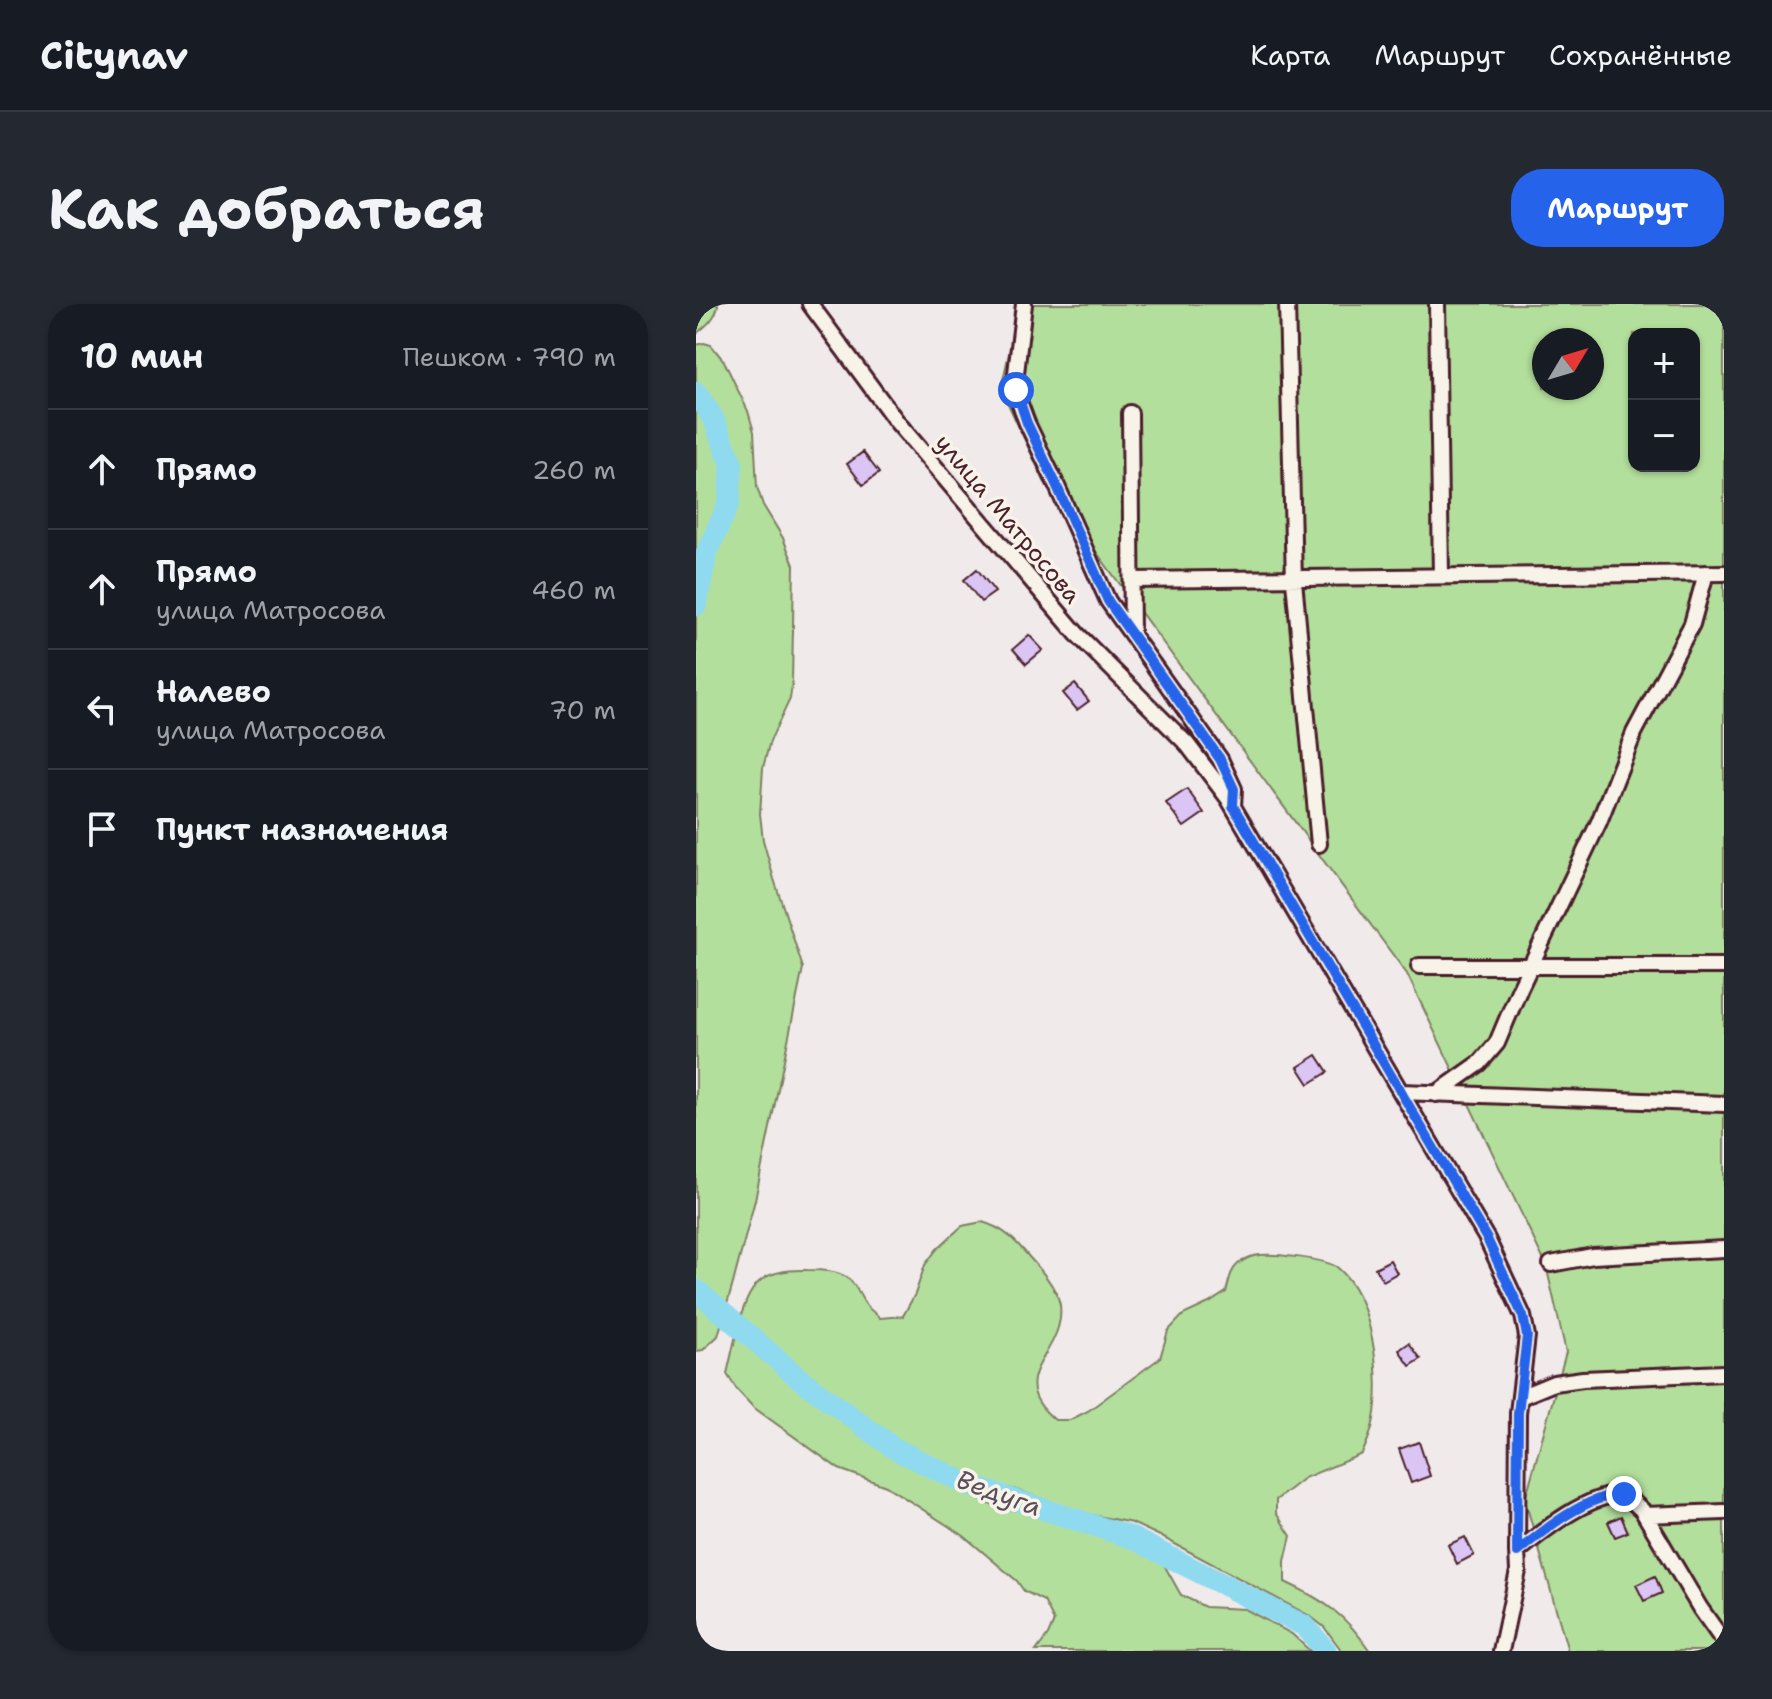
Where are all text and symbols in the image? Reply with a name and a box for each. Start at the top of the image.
text: Citynav [40,30,188,81]
text: Карта [1250,36,1330,74]
text: Маршрут [1374,36,1505,74]
text: Сохранённые [1549,36,1732,74]
button: Маршрут [1511,169,1724,247]
text: Как добраться [48,171,485,246]
north arrow [1532,328,1604,400]
map controls [1628,328,1700,472]
button: + [1628,328,1700,400]
text: 10 мин [80,333,204,379]
text: Пешком · 790 m [403,339,616,374]
route start [998,372,1034,408]
button: − [1628,400,1700,472]
street label: улица Матросова [928,428,1088,610]
icon: ahead [80,447,124,491]
text: Прямо [156,449,257,490]
text: 260 m [532,452,616,487]
text: Прямо [156,551,257,592]
icon: ahead [80,567,124,611]
text: 460 m [531,572,616,607]
text: улица Матросова [156,592,386,627]
text: Налево [156,671,271,712]
icon: left [80,687,124,731]
text: 70 m [549,692,616,727]
text: улица Матросова [156,712,386,747]
icon: arrive [80,807,124,851]
text: Пункт назначения [156,809,448,850]
water label: Ведуга [952,1461,1046,1524]
route end [1606,1476,1642,1512]

